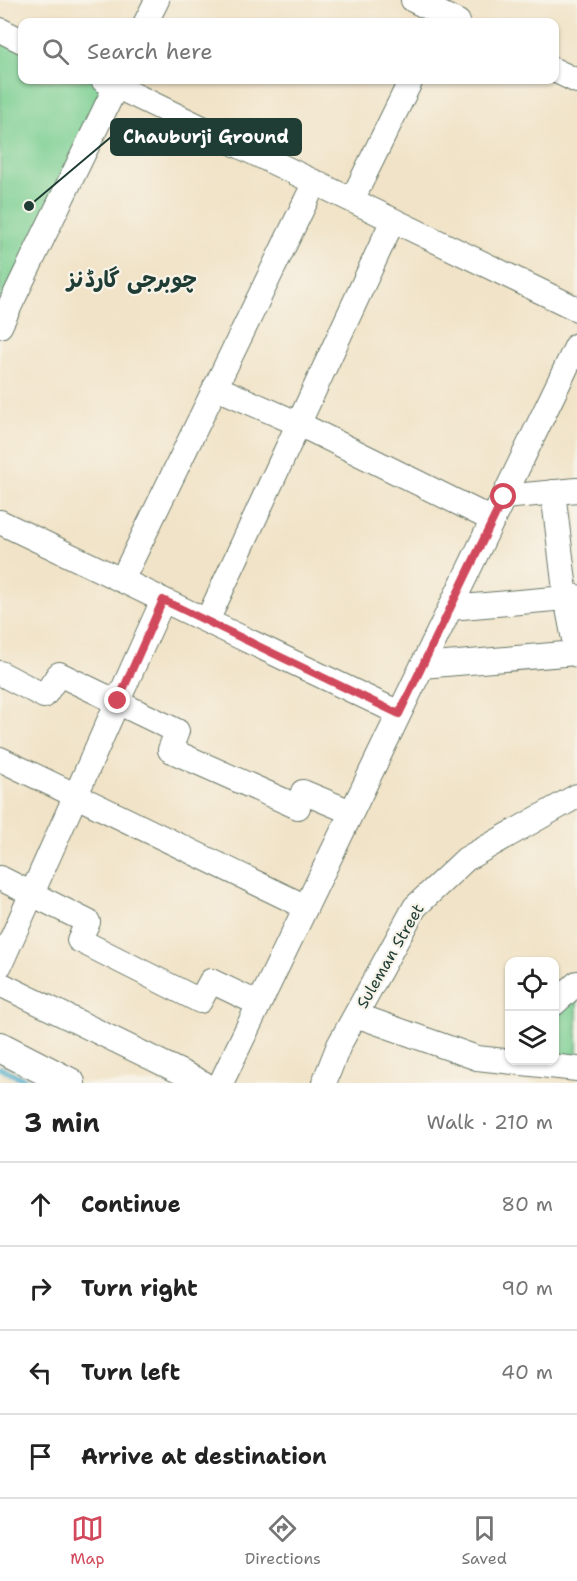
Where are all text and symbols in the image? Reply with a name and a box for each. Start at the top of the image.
search box [18,18,559,84]
icon: search [39,35,72,68]
text: Search here [87,37,213,66]
callout: Chauburji Ground [111,119,301,155]
text: Chauburji Ground [123,125,289,149]
district label: چوبرجی گارڈنز [65,265,197,294]
route start [490,483,516,509]
route end [104,687,130,713]
street label: Suleman Street [352,900,428,1012]
map controls [505,957,559,1065]
button: locate [505,957,559,1011]
button: layers [505,1011,559,1065]
text: 3 min [24,1105,100,1140]
text: Walk · 210 m [427,1109,553,1135]
icon: ahead [24,1188,57,1221]
text: Continue [81,1190,181,1219]
text: 80 m [501,1191,553,1217]
icon: right [24,1272,57,1305]
text: Turn right [81,1274,198,1303]
text: 90 m [501,1275,553,1301]
icon: left [24,1356,57,1389]
text: Turn left [81,1358,180,1387]
text: 40 m [501,1359,553,1385]
icon: arrive [24,1440,57,1473]
text: Arrive at destination [81,1442,327,1471]
tab: Map [70,1512,104,1569]
tab: Directions [245,1512,321,1569]
tab: Saved [461,1512,507,1569]

